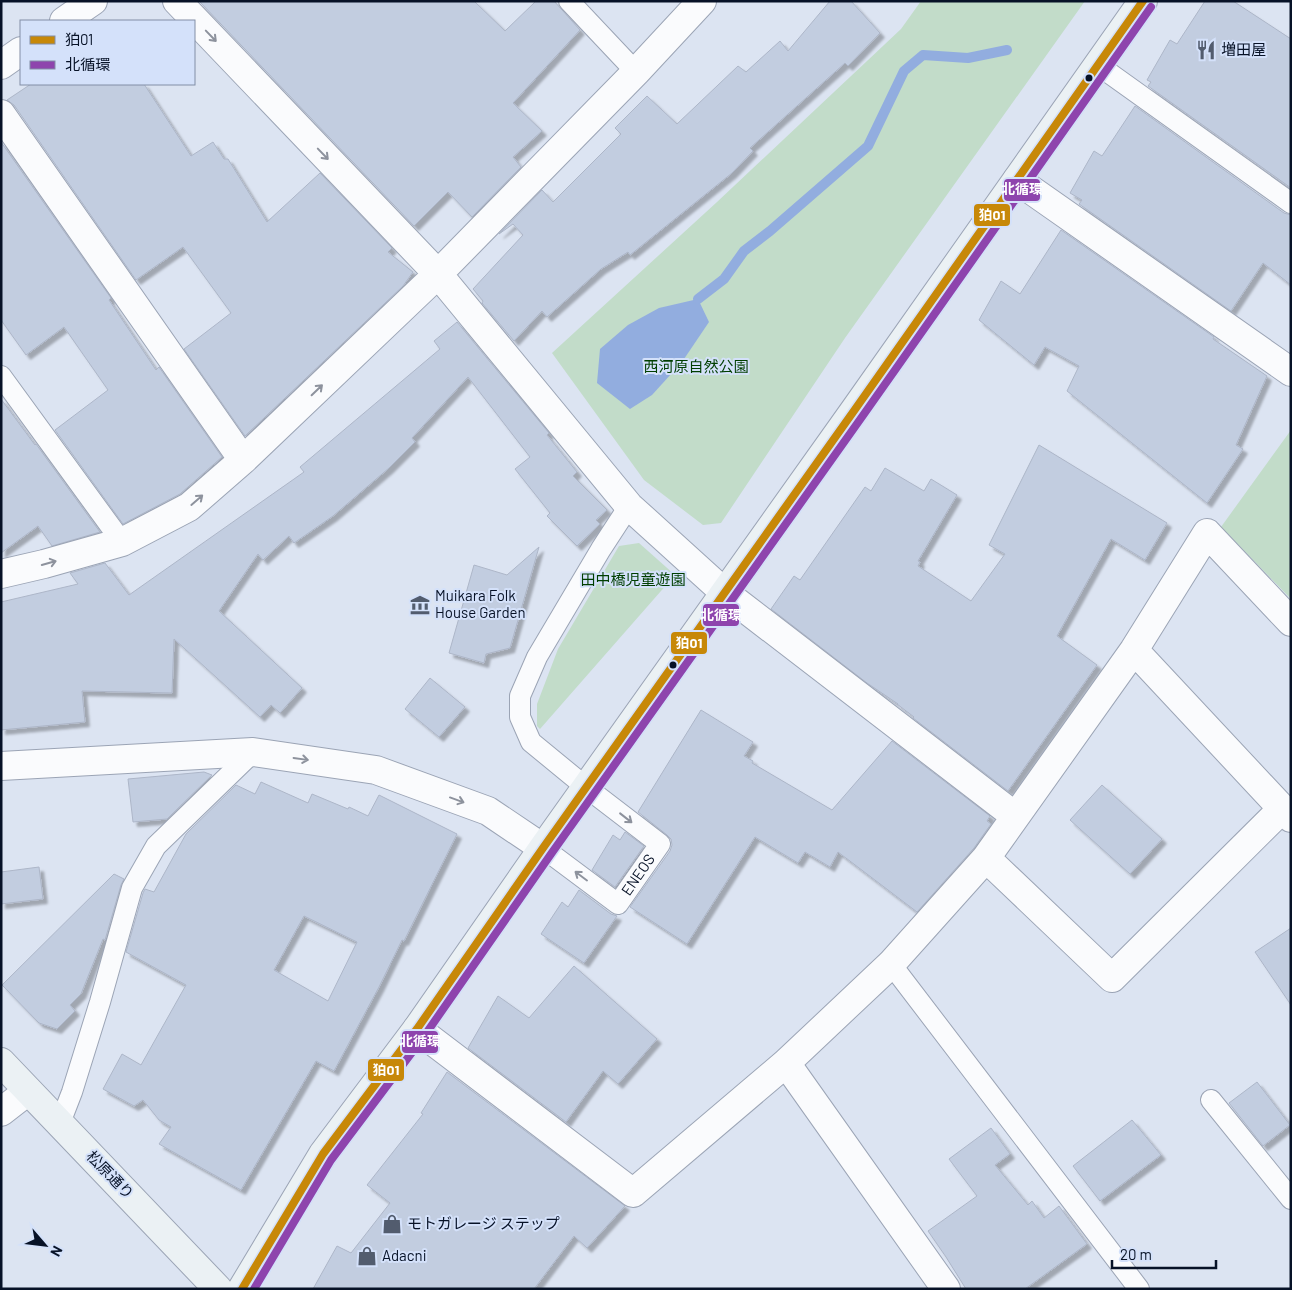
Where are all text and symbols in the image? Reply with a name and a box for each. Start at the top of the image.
legend [20,20,195,85]
text: 狛01 [65,30,93,48]
one-way arrow [205,30,217,43]
restaurant icon: 増田屋 [1195,39,1217,61]
place label: 増田屋 [1221,40,1266,58]
text: 北循環 [65,55,110,73]
unlabelled marker [1084,73,1094,83]
one-way arrow [317,148,329,160]
line badge: 北循環 [1003,178,1041,202]
text: 北循環 [1001,180,1043,197]
line badge: 狛01 [973,203,1011,227]
text: 狛01 [979,206,1005,223]
park label: 西河原自然公園 [643,357,749,375]
one-way arrow [310,384,323,396]
one-way arrow [191,494,204,506]
one-way arrow [40,558,56,567]
park label: 田中橋児童遊園 [580,570,686,588]
place label: Muikara Folk House Garden [435,586,526,621]
museum icon: Muikara Folk House Garden [409,594,431,616]
line badge: 北循環 [702,603,740,627]
text: 北循環 [700,606,742,623]
line badge: 狛01 [670,631,708,655]
text: 狛01 [676,634,702,651]
unlabelled marker [668,660,678,670]
one-way arrow [293,754,309,764]
one-way arrow [449,796,465,805]
one-way arrow [619,812,632,823]
street label: ENEOS [617,850,658,899]
one-way arrow [575,871,588,882]
line badge: 北循環 [401,1030,439,1054]
text: 北循環 [399,1032,441,1049]
line badge: 狛01 [367,1058,405,1082]
text: 狛01 [373,1061,399,1078]
street label: 松原通り [83,1146,138,1202]
shop icon: モトガレージ ステップ [381,1213,403,1235]
place label: モトガレージ ステップ [407,1214,560,1232]
north arrow [20,1220,70,1270]
scale bar [1112,1238,1216,1270]
text: N [47,1243,67,1259]
shop icon: Adacni [356,1245,378,1267]
text: 20 m [1120,1245,1152,1263]
place label: Adacni [382,1246,426,1264]

